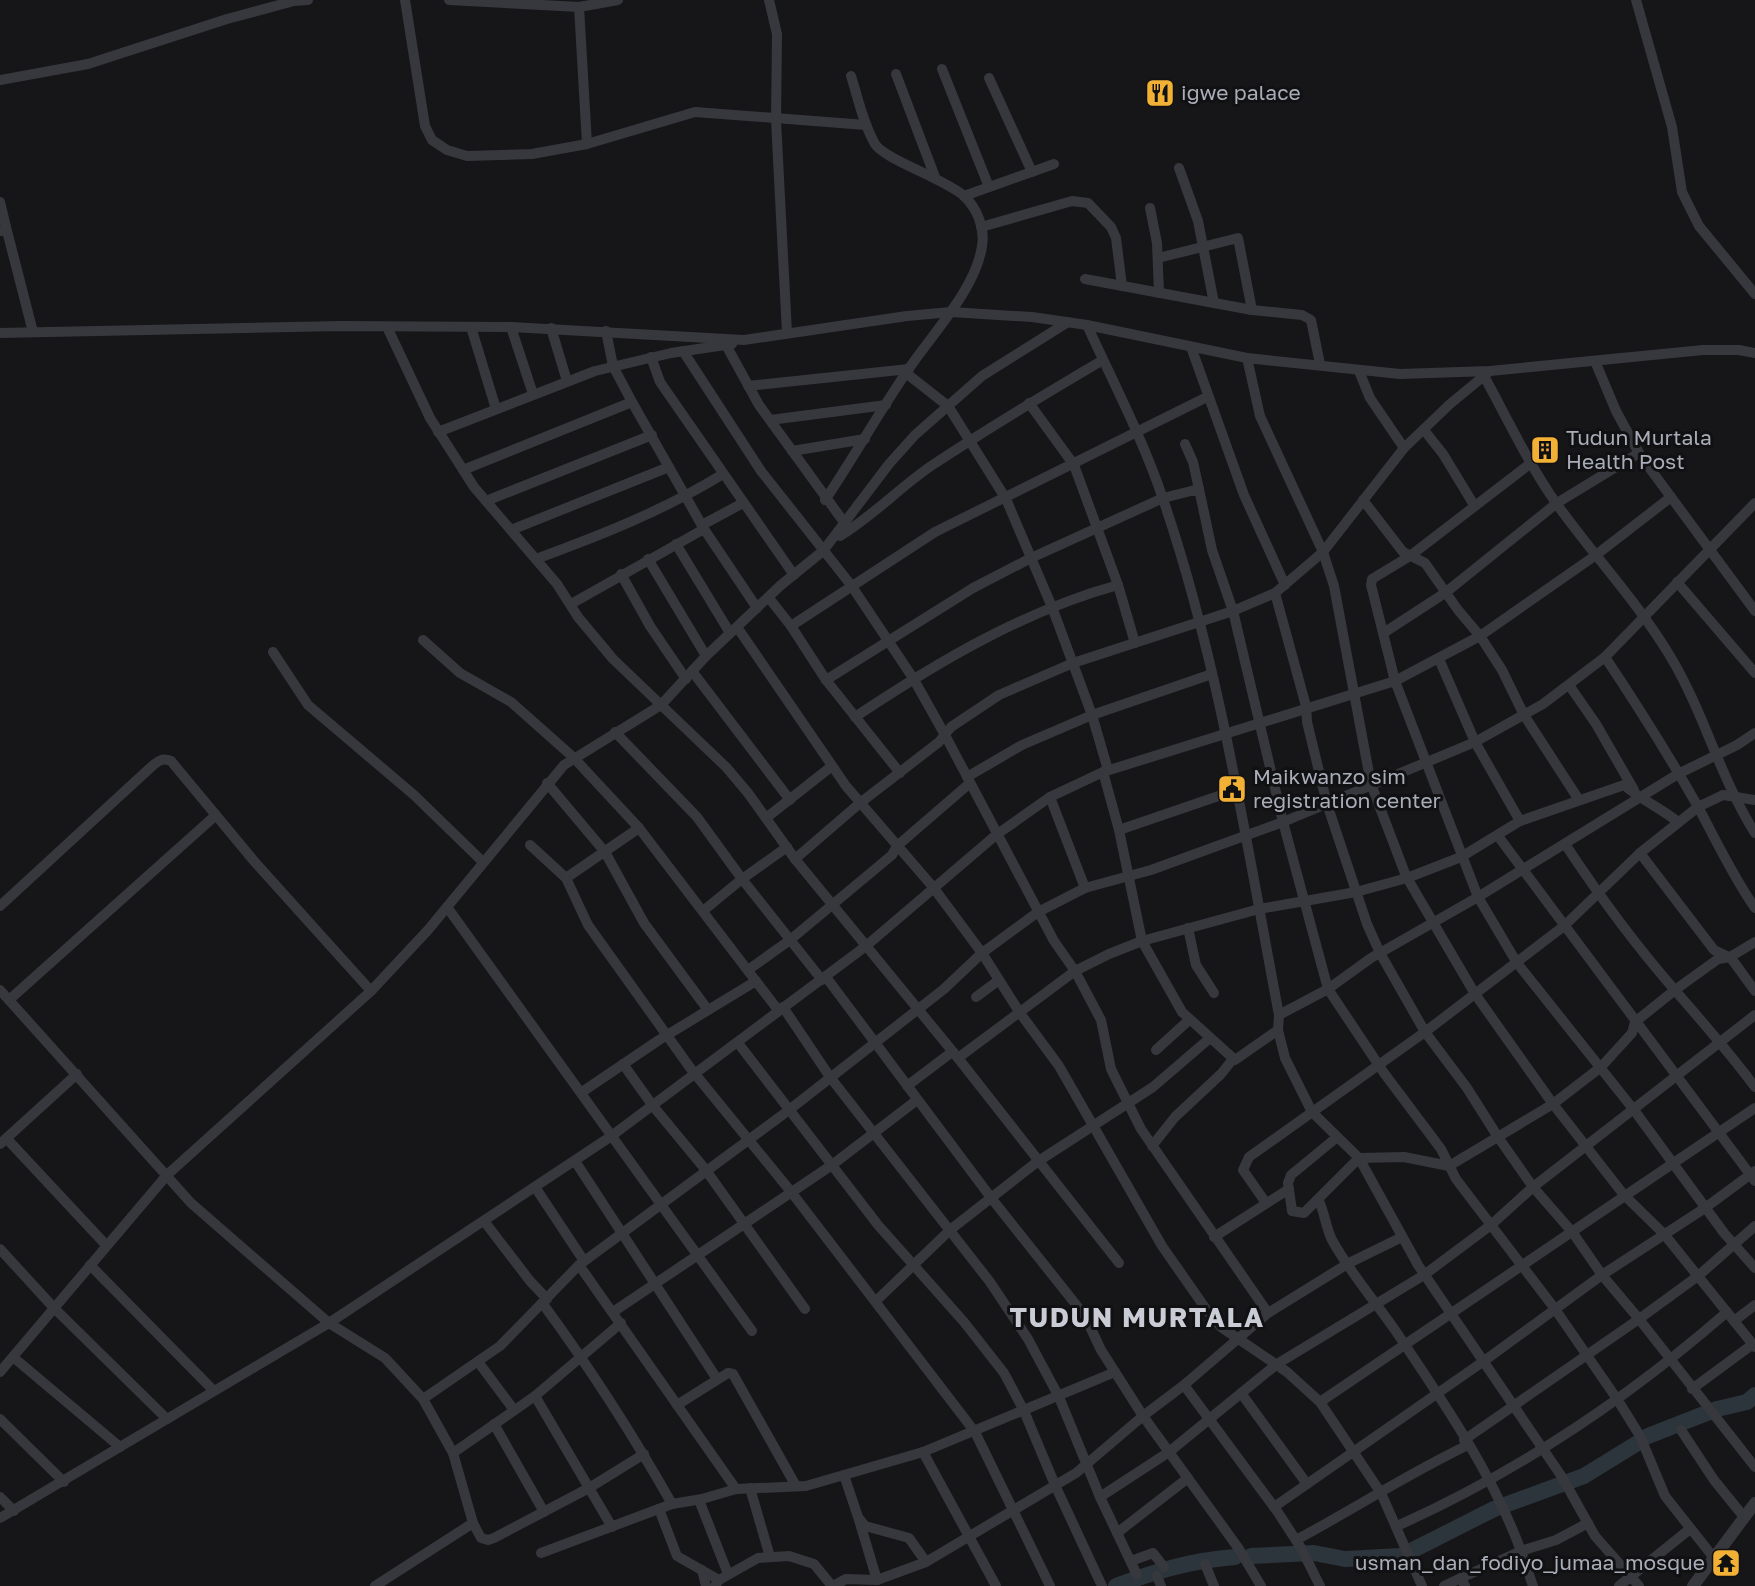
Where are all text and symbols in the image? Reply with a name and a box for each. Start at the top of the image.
restaurant icon: igwe palace [1144,77,1176,109]
place label: igwe palace [1181,79,1301,105]
place label: Tudun Murtala Health Post [1566,424,1712,474]
building icon: Tudun Murtala Health Post [1529,434,1561,466]
place label: Maikwanzo sim registration center [1253,763,1441,813]
public building icon: Maikwanzo sim registration center [1216,773,1248,805]
district label: TUDUN MURTALA [1009,1301,1265,1333]
temple icon: usman_dan_fodiyo_jumaa_mosque [1710,1547,1742,1579]
place label: usman_dan_fodiyo_jumaa_mosque [1355,1549,1705,1575]

